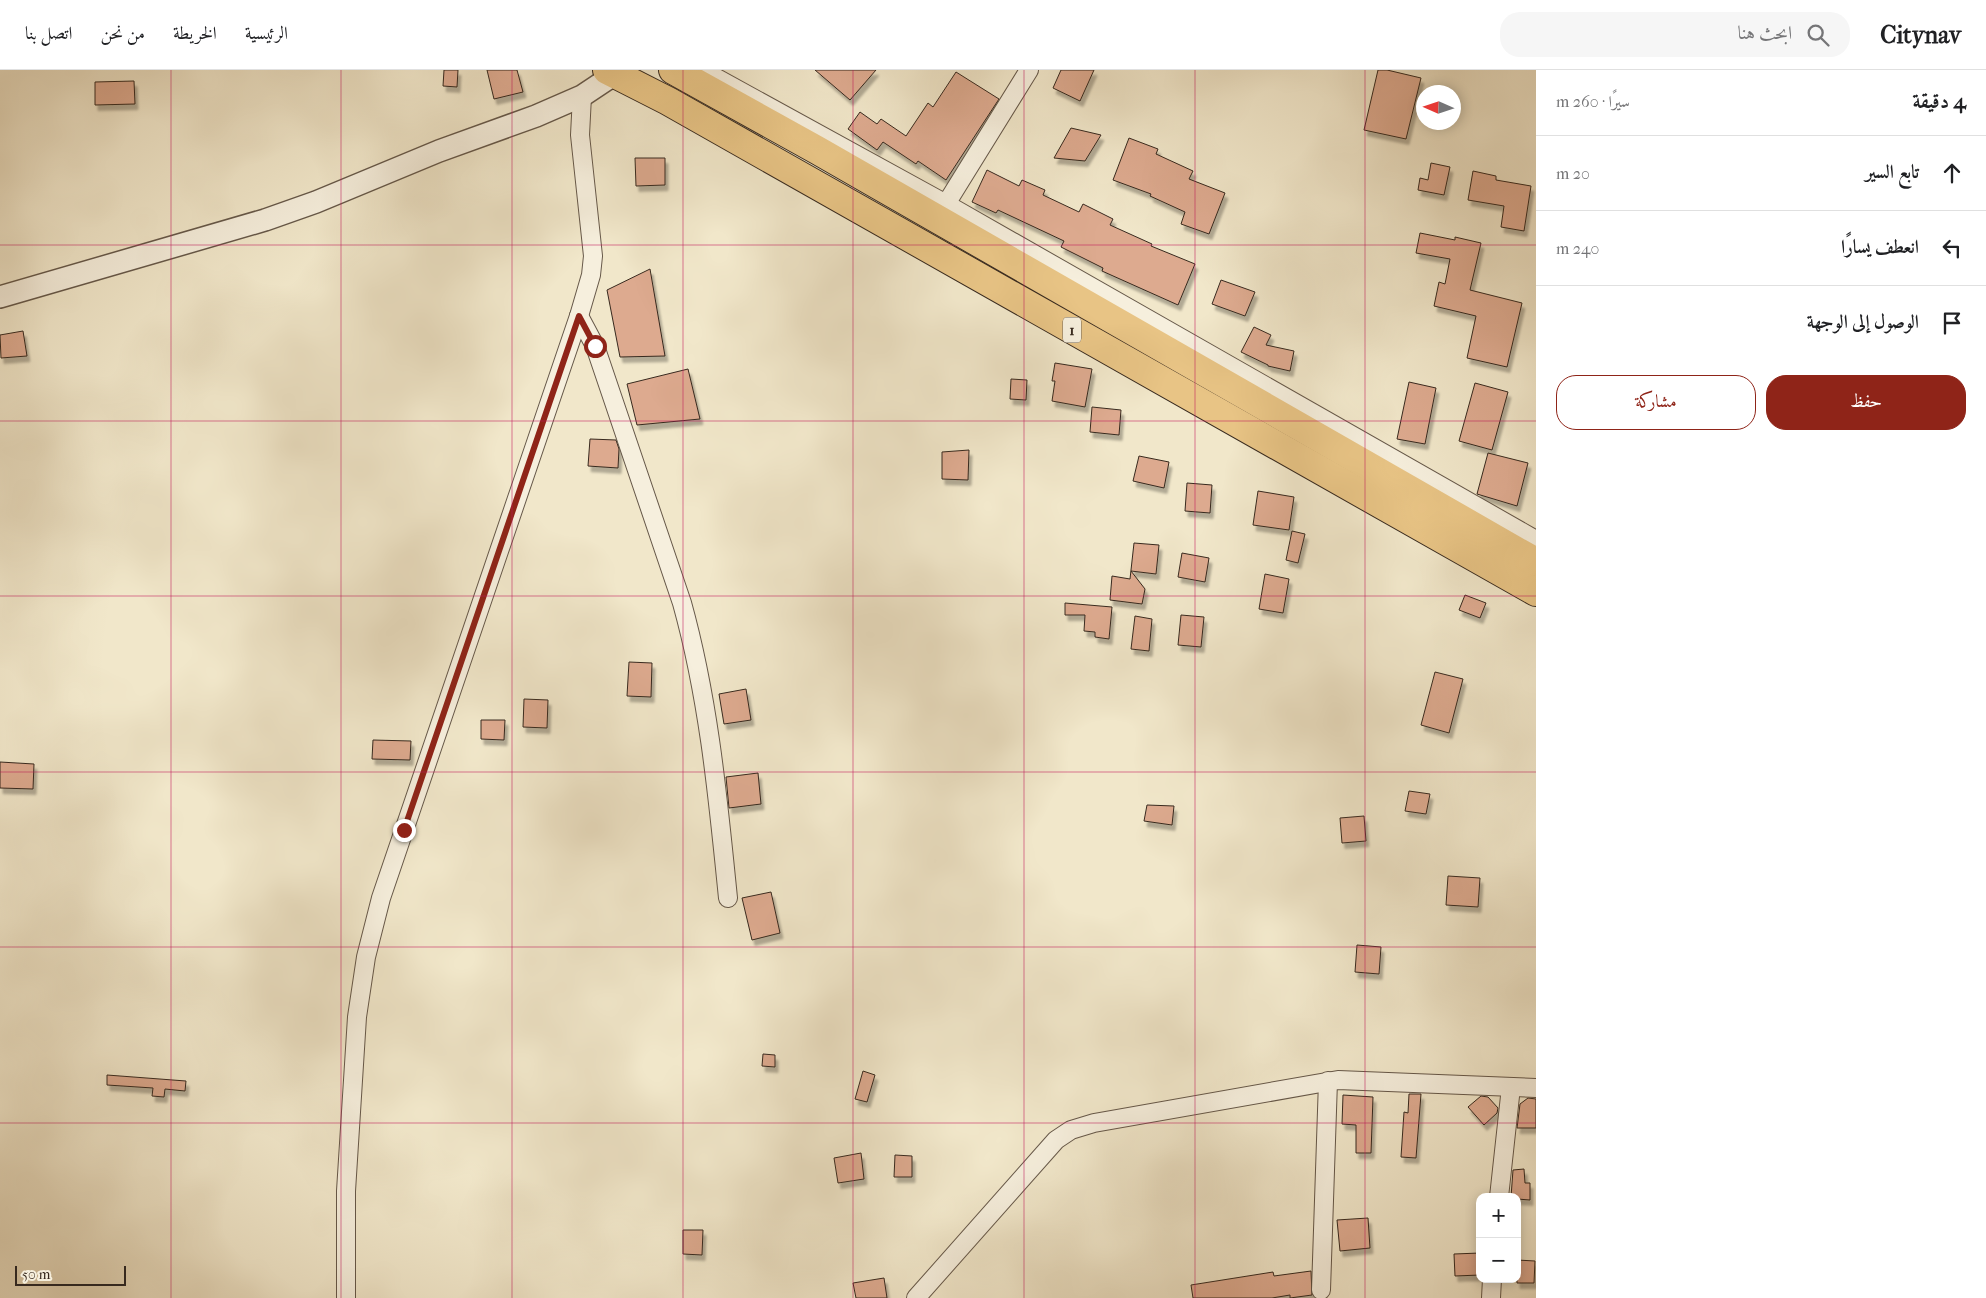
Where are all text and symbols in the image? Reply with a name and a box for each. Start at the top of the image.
search box [1500,12,1850,57]
icon: search [1804,21,1832,49]
text: Citynav [1880,21,1961,49]
text: ابحث هنا [1737,22,1792,44]
text: اتصل بنا [25,23,72,44]
text: من نحن [100,23,145,44]
text: الخريطة [173,23,217,44]
text: الرئيسية [245,23,288,44]
north arrow [1416,85,1461,130]
text: 4 دقيقة [1912,89,1966,113]
text: سيرًا · 260 m [1556,92,1630,111]
icon: ahead [1938,159,1966,187]
text: تابع السير [1865,161,1919,183]
text: 20 m [1556,164,1590,183]
icon: left [1938,234,1966,262]
text: انعطف يسارًا [1841,236,1919,258]
text: 240 m [1556,239,1599,258]
icon: arrive [1938,309,1966,337]
text: الوصول إلى الوجهة [1807,311,1919,333]
road number: 1 [1063,318,1081,342]
route start [584,335,607,358]
button: مشاركة [1556,375,1756,430]
button: حفظ [1766,375,1966,430]
route end [393,819,416,842]
map controls [1476,1193,1521,1283]
button: + [1476,1193,1521,1238]
button: − [1476,1238,1521,1283]
scale bar [15,1263,126,1286]
text: 50 m [22,1266,50,1283]

